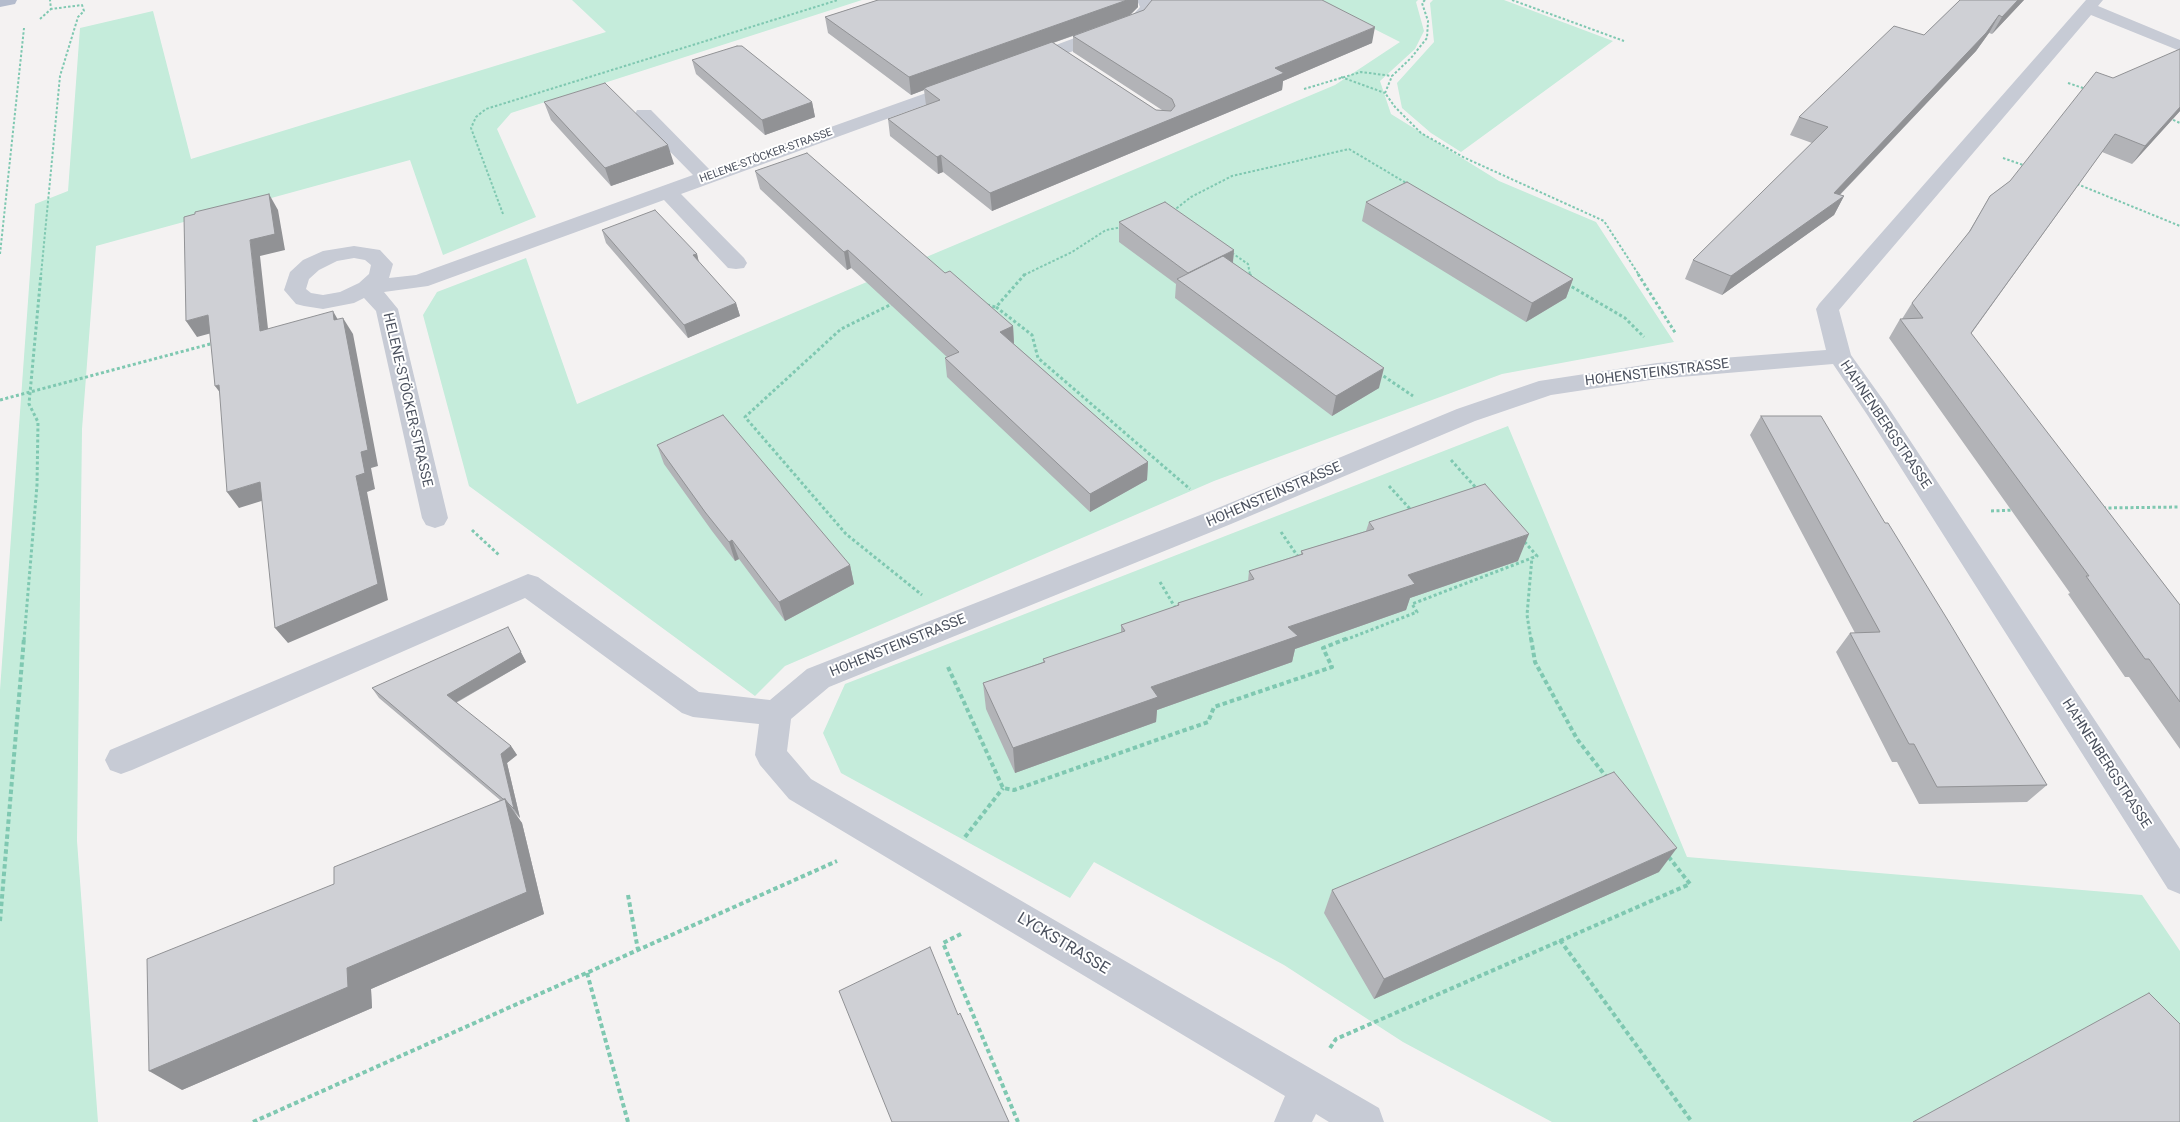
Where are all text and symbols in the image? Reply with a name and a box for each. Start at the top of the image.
street label: HELENE-STÖCKER-STRASSE [698,126,834,186]
street label: HELENE-STÖCKER-STRASSE [379,311,435,489]
street label: HOHENSTEINSTRASSE [1584,356,1730,390]
street label: HAHNENBERGSTRASSE [1836,358,1934,492]
street label: HOHENSTEINSTRASSE [1204,459,1344,531]
street label: HOHENSTEINSTRASSE [828,611,968,681]
street label: HAHNENBERGSTRASSE [2058,696,2154,832]
street label: LYCKSTRASSE [1013,909,1113,979]

